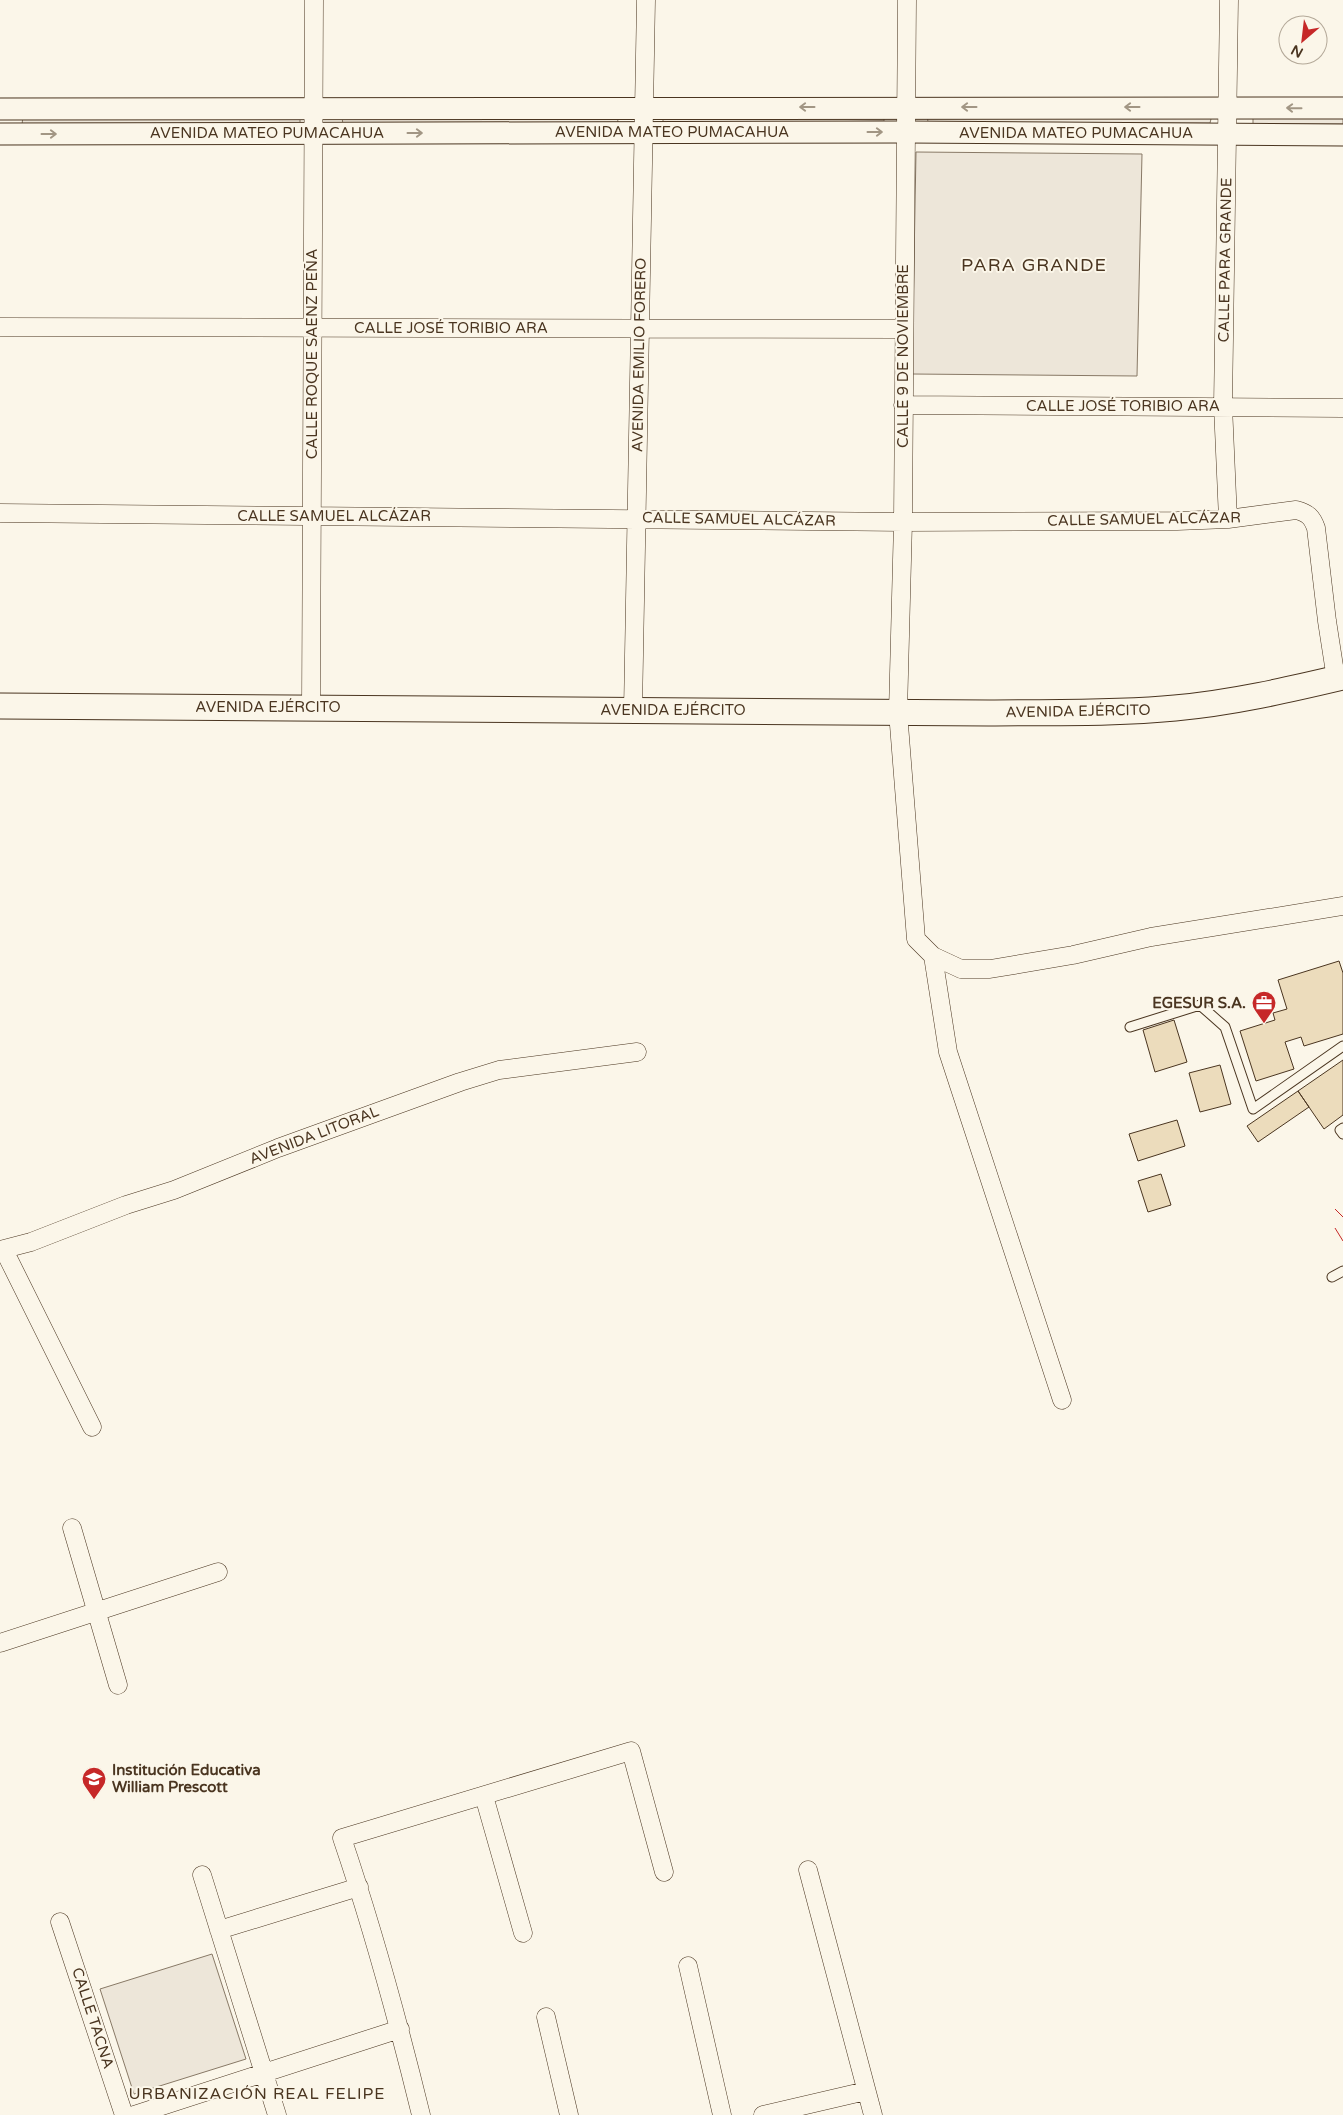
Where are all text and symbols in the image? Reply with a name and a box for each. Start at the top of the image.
north arrow [1278,15,1328,65]
text: N [1288,41,1306,61]
one-way arrow [799,102,816,112]
one-way arrow [962,102,978,112]
one-way arrow [1124,102,1140,112]
one-way arrow [1287,103,1303,113]
street label: AVENIDA MATEO PUMACAHUA [555,123,789,141]
street label: AVENIDA MATEO PUMACAHUA [150,124,384,142]
street label: AVENIDA MATEO PUMACAHUA [959,124,1193,142]
one-way arrow [866,127,883,137]
one-way arrow [406,128,423,138]
one-way arrow [40,129,56,139]
street label: CALLE PARA GRANDE [1215,177,1235,343]
street label: CALLE ROQUE SAENZ PEÑA [303,249,321,459]
district label: PARA GRANDE [961,254,1107,276]
street label: AVENIDA EMILIO FORERO [628,258,650,452]
street label: CALLE 9 DE NOVIEMBRE [894,264,912,448]
street label: CALLE JOSÉ TORIBIO ARA [354,319,548,337]
street label: CALLE JOSÉ TORIBIO ARA [1026,397,1220,415]
street label: CALLE SAMUEL ALCÁZAR [237,507,431,525]
street label: CALLE SAMUEL ALCÁZAR [642,508,836,530]
street label: CALLE SAMUEL ALCÁZAR [1047,508,1241,530]
street label: AVENIDA EJÉRCITO [195,698,341,716]
street label: AVENIDA EJÉRCITO [600,701,746,719]
street label: AVENIDA EJÉRCITO [1005,701,1151,721]
office icon: EGESUR S.A. [1251,990,1277,1024]
place label: EGESUR S.A. [1152,994,1246,1012]
street label: AVENIDA LITORAL [247,1102,382,1168]
place label: Institución Educativa William Prescott [112,1761,261,1796]
school or university icon: Institución Educativa William Prescott [81,1766,107,1800]
street label: CALLE TACNA [68,1965,118,2071]
district label: URBANIZACIÓN REAL FELIPE [128,2084,386,2104]

